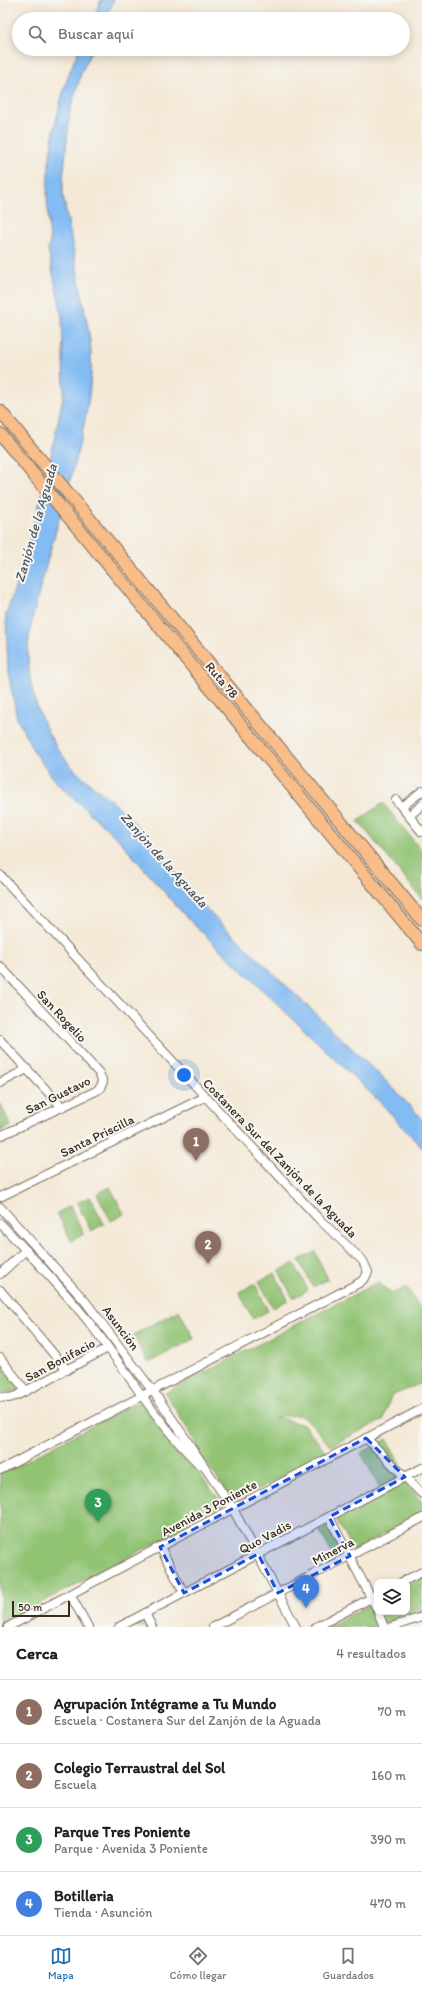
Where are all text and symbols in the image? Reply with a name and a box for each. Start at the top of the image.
search box [12,12,410,56]
icon: search [26,23,48,45]
text: Buscar aquí [58,25,134,43]
water label: Zanjón de la Aguada [11,461,61,584]
street label: Ruta 78 [202,659,242,701]
water label: Zanjón de la Aguada [117,809,212,912]
street label: San Rogelio [34,987,90,1045]
your location [174,1065,194,1085]
street label: San Gustavo [23,1073,93,1117]
street label: Costanera Sur del Zanjón de la Aguada [200,1075,361,1241]
street label: Santa Priscilla [58,1111,137,1160]
pin: 1 [183,1128,209,1161]
pin: 2 [195,1231,221,1264]
street label: Asunción [99,1303,143,1354]
street label: San Bonifacio [22,1335,98,1385]
street label: Avenida 3 Poniente [159,1476,259,1540]
pin: 3 [85,1489,111,1522]
street label: Quo Vadis [236,1517,294,1557]
street label: Minerva [310,1534,356,1568]
pin: 4 [293,1575,319,1608]
map controls [374,1579,410,1615]
button: layers [374,1579,410,1615]
scale bar [12,1599,70,1618]
text: 50 m [18,1601,42,1614]
text: Cerca [16,1643,58,1663]
text: 4 resultados [336,1646,406,1661]
text: Agrupación Intégrame a Tu Mundo [54,1695,276,1713]
text: 1 [26,1704,32,1719]
text: 70 m [378,1704,406,1719]
text: Escuela · Costanera Sur del Zanjón de la Aguada [54,1713,321,1728]
text: Colegio Terraustral del Sol [54,1759,225,1777]
text: 2 [26,1768,32,1783]
text: 160 m [371,1768,406,1783]
text: Escuela [54,1777,97,1792]
text: Parque Tres Poniente [54,1823,190,1841]
text: 3 [25,1832,33,1847]
text: 390 m [370,1832,406,1847]
text: Parque · Avenida 3 Poniente [54,1841,208,1856]
text: Botilleria [54,1887,114,1905]
text: 4 [25,1896,33,1911]
text: 470 m [370,1896,406,1911]
text: Tienda · Asunción [54,1905,152,1920]
tab: Mapa [48,1945,74,1982]
tab: Cómo llegar [170,1945,227,1982]
tab: Guardados [322,1945,374,1982]

